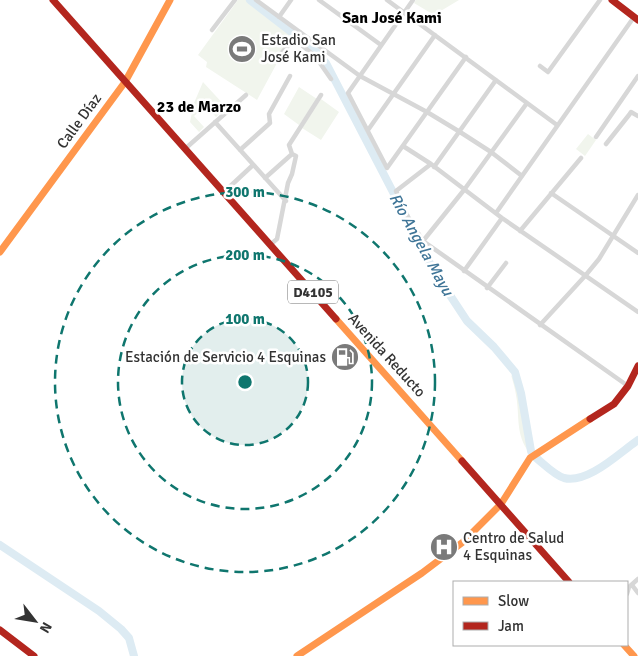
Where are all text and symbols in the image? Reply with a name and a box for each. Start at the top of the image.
district label: San José Kami [342,8,442,28]
place label: Estadio San José Kami [261,31,336,66]
sports icon: Estadio San José Kami [227,34,257,64]
street label: Calle Díaz [53,90,105,152]
district label: 23 de Marzo [157,97,241,117]
text: 300 m [225,183,265,201]
water label: Río Angela Mayu [385,190,458,300]
text: 200 m [225,246,265,264]
road number: D4105 [288,280,338,304]
street label: Avenida Reducto [345,309,429,401]
text: 100 m [225,310,265,328]
fuel station icon: Estación de Servicio 4 Esquinas [330,342,360,372]
place label: Estación de Servicio 4 Esquinas [125,348,326,366]
centre of rings [236,373,254,391]
place label: Centro de Salud 4 Esquinas [463,529,564,564]
hospital icon: Centro de Salud 4 Esquinas [429,532,459,562]
legend [453,581,628,646]
text: Slow [498,592,529,610]
north arrow [10,596,60,646]
text: Jam [498,617,524,635]
text: N [36,619,56,636]

